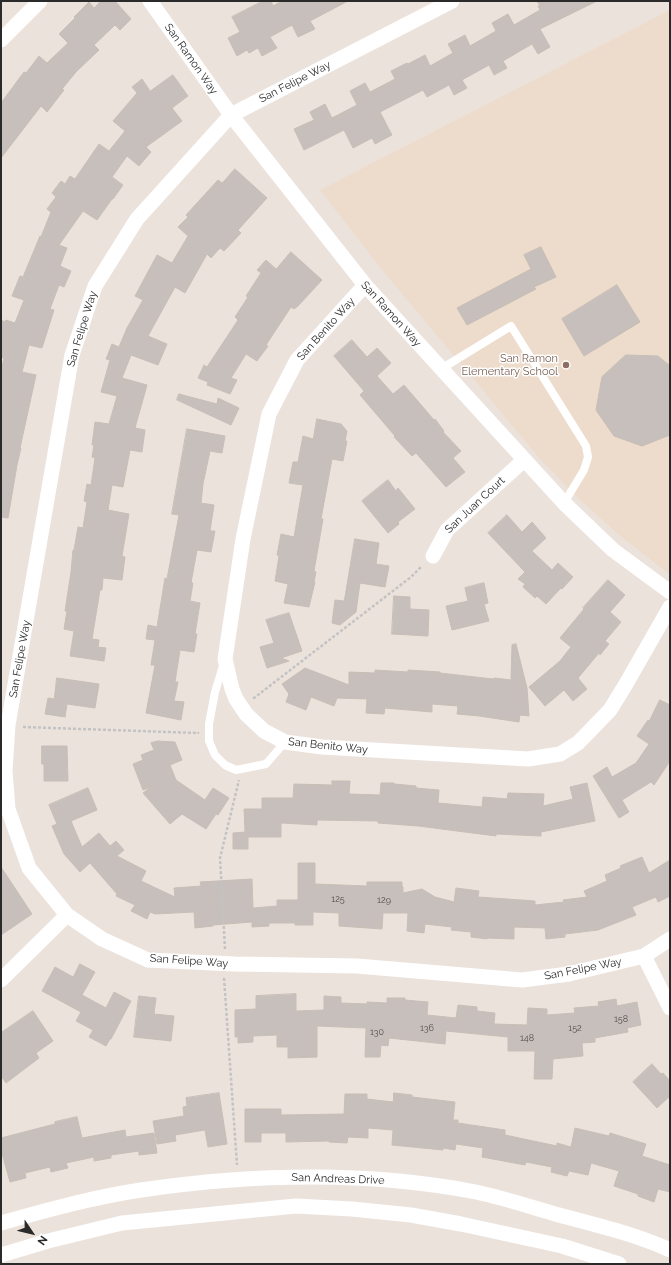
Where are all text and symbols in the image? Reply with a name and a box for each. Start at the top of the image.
street label: San Ramon Way [162,21,220,97]
street label: San Felipe Way [257,58,333,106]
street label: San Ramon Way [358,279,424,349]
street label: San Felipe Way [64,289,100,369]
street label: San Benito Way [294,295,358,363]
place label: San Ramon Elementary School [461,352,558,378]
marker: San Ramon Elementary School [561,360,571,370]
street label: San Juan Court [442,474,508,536]
street label: San Felipe Way [7,619,33,699]
street label: San Benito Way [287,735,369,757]
house number: 125 [331,894,345,904]
house number: 129 [377,895,391,905]
street label: San Felipe Way [149,952,229,970]
street label: San Felipe Way [543,955,623,983]
house number: 158 [614,1014,628,1024]
house number: 136 [420,1023,434,1033]
house number: 152 [568,1023,582,1033]
house number: 130 [370,1027,384,1037]
house number: 148 [520,1033,534,1043]
street label: San Andreas Drive [291,1171,385,1187]
north arrow [12,1213,52,1253]
text: N [35,1233,50,1247]

